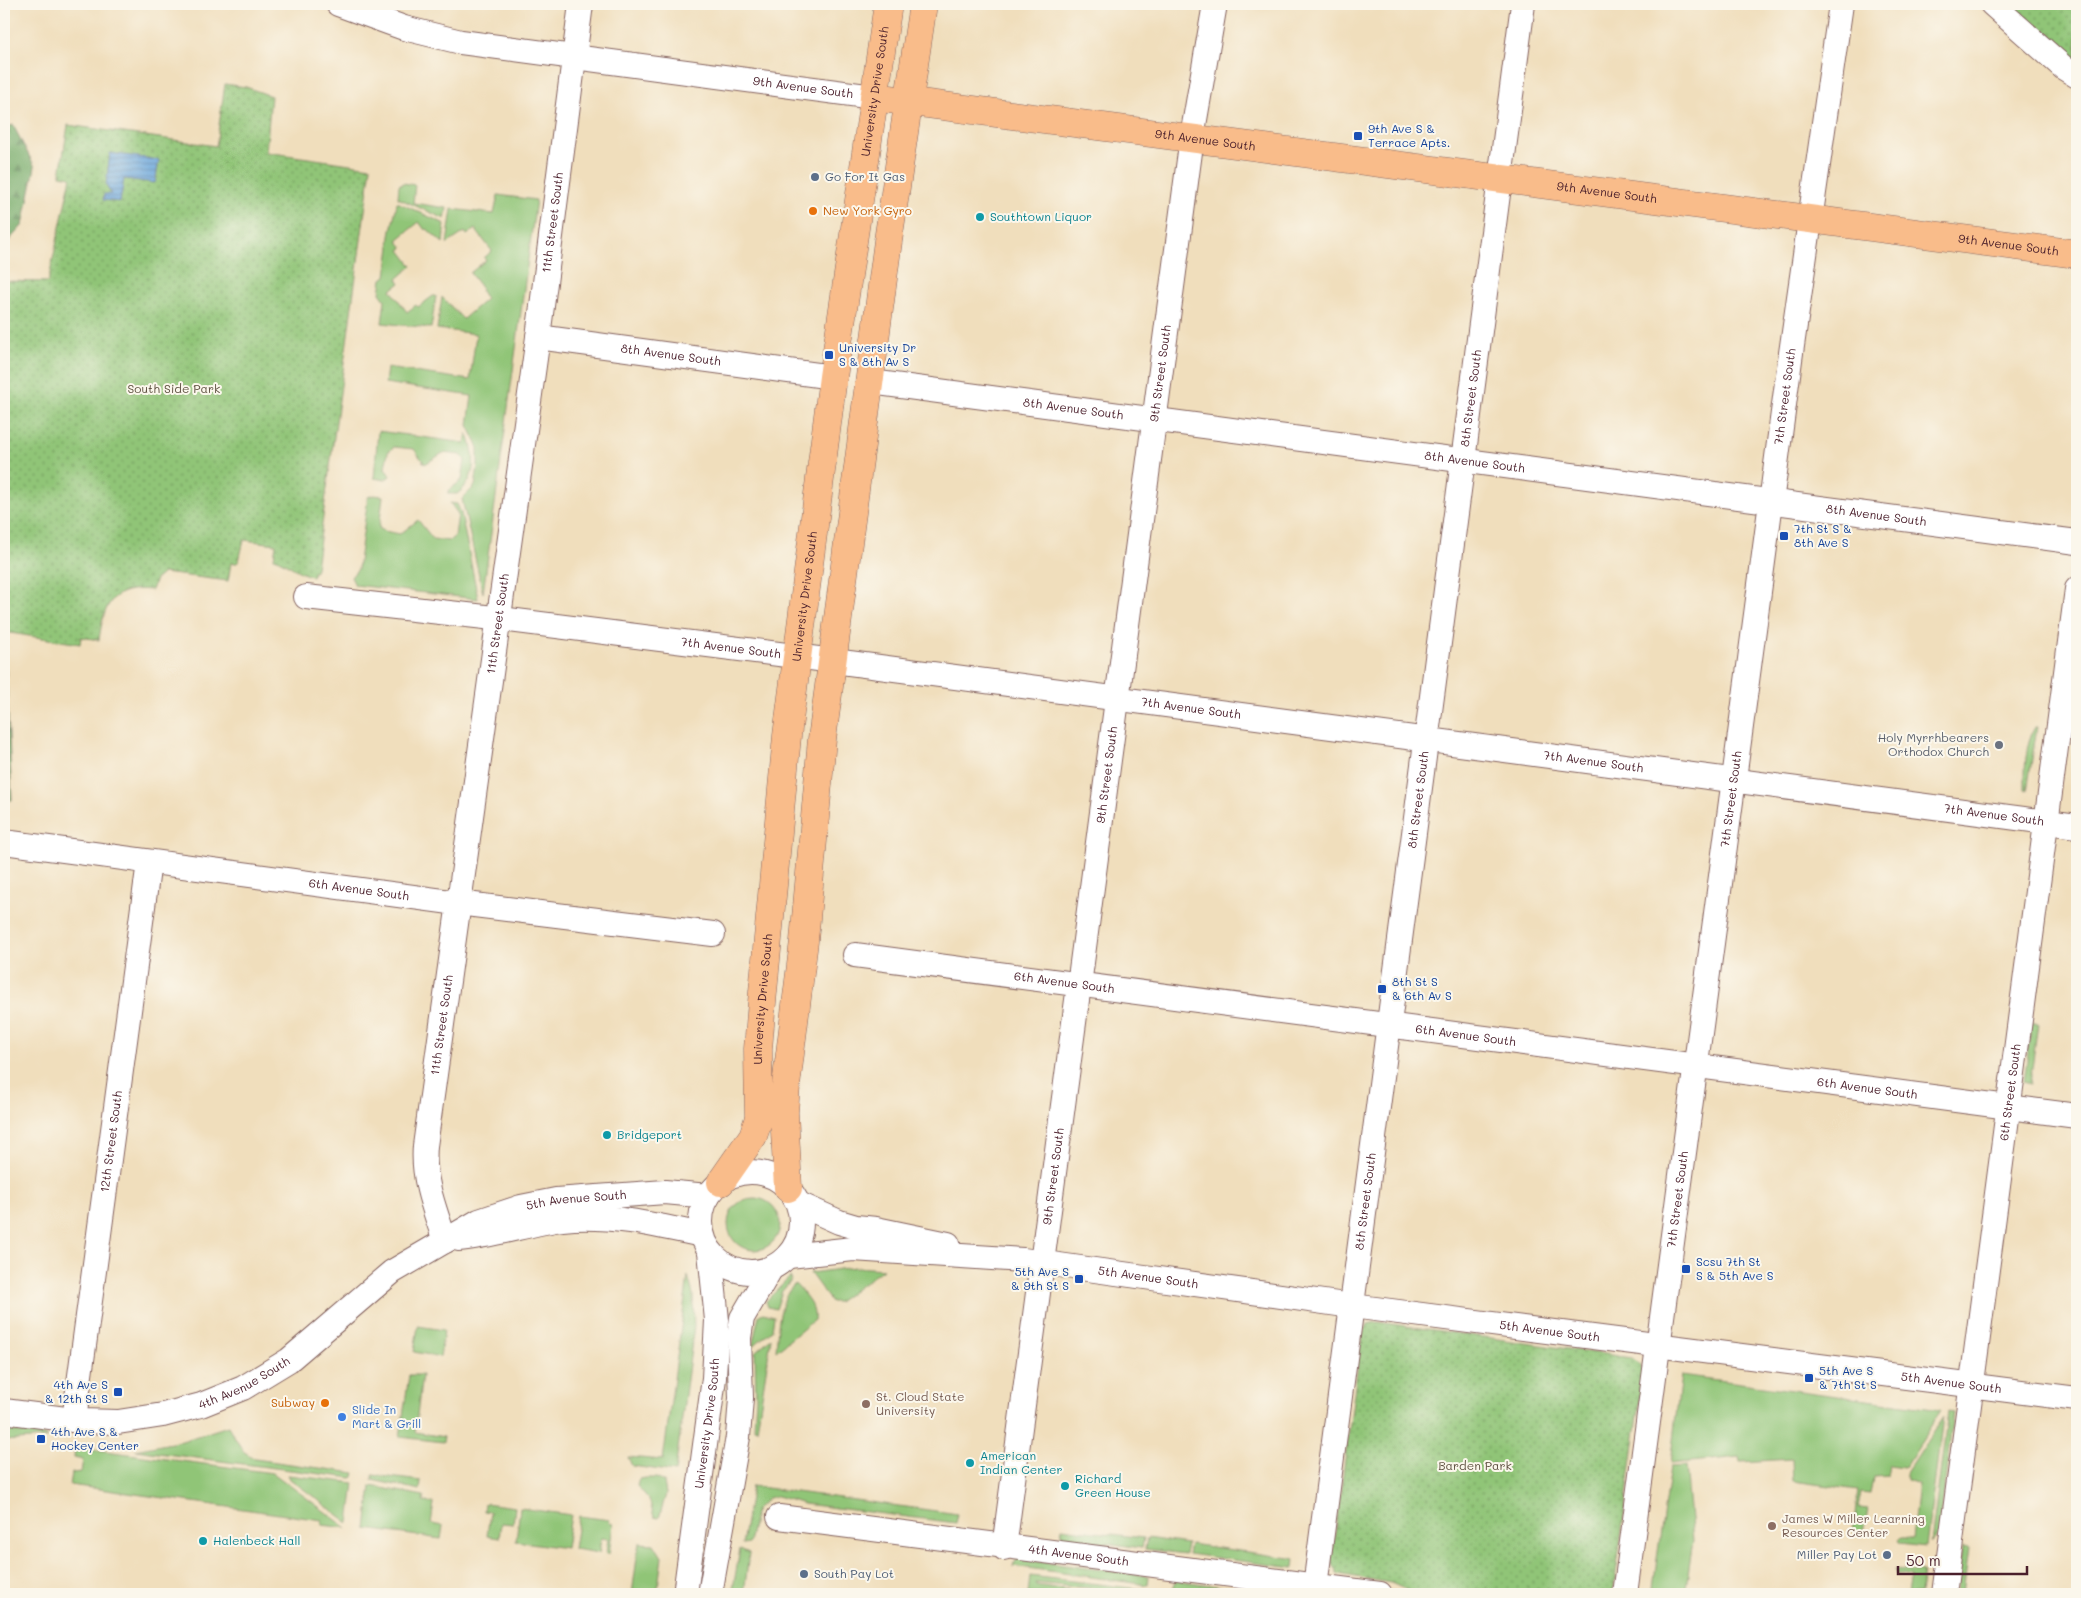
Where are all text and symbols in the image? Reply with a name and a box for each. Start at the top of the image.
street label: University Drive South [857,25,892,157]
street label: 9th Avenue South [752,72,854,101]
place label: 9th Ave S & Terrace Apts. [1368,120,1450,150]
street label: 9th Avenue South [1154,125,1257,154]
marker: 9th Ave S & Terrace Apts. [1352,130,1364,142]
place label: Go For It Gas [825,168,905,184]
street label: 11th Street South [537,171,566,274]
marker: Go For It Gas [809,171,821,183]
street label: 9th Avenue South [1556,177,1658,206]
place label: New York Gyro [823,202,912,218]
marker: New York Gyro [807,205,819,217]
place label: Southtown Liquor [990,208,1092,224]
marker: Southtown Liquor [974,211,986,223]
street label: 9th Avenue South [1957,230,2060,259]
street label: 9th Street South [1145,324,1174,423]
street label: 8th Avenue South [620,339,722,369]
place label: University Dr S & 8th Av S [839,339,916,369]
street label: 7th Street South [1770,347,1799,446]
street label: 8th Street South [1456,348,1485,448]
marker: University Dr S & 8th Av S [823,349,835,361]
park label: South Side Park [128,380,220,396]
street label: 8th Avenue South [1022,393,1125,422]
street label: 8th Avenue South [1424,447,1526,476]
street label: 8th Avenue South [1825,500,1928,529]
place label: 7th St S & 8th Ave S [1794,520,1852,550]
street label: University Drive South [788,530,820,662]
marker: 7th St S & 8th Ave S [1778,530,1790,542]
street label: 11th Street South [482,572,512,675]
street label: 7th Avenue South [680,633,782,661]
street label: 7th Avenue South [1140,693,1242,722]
street label: 9th Street South [1092,725,1120,824]
place label: Holy Myrrhbearers Orthodox Church [1878,729,1989,759]
marker: Holy Myrrhbearers Orthodox Church [1993,739,2005,751]
street label: 7th Avenue South [1543,746,1645,775]
street label: 7th Street South [1716,749,1745,848]
street label: 8th Street South [1403,750,1432,849]
street label: 7th Avenue South [1943,799,2045,829]
street label: 6th Avenue South [308,874,410,903]
street label: University Drive South [749,933,775,1065]
street label: 6th Avenue South [1013,967,1116,996]
street label: 11th Street South [426,973,456,1076]
place label: 8th St S & 6th Av S [1392,973,1452,1003]
marker: 8th St S & 6th Av S [1376,983,1388,995]
street label: 6th Avenue South [1415,1020,1517,1049]
street label: 6th Street South [1995,1043,2024,1142]
street label: 6th Avenue South [1816,1073,1919,1102]
street label: 12th Street South [96,1089,125,1193]
place label: Bridgeport [617,1126,682,1142]
street label: 9th Street South [1038,1127,1067,1226]
marker: Bridgeport [601,1129,613,1141]
street label: 7th Street South [1662,1150,1691,1249]
street label: 8th Street South [1350,1152,1379,1251]
street label: 5th Avenue South [524,1186,627,1213]
place label: Scsu 7th St S & 5th Ave S [1696,1253,1774,1283]
street label: 5th Avenue South [1097,1262,1199,1291]
place label: 5th Ave S & 9th St S [1011,1263,1069,1293]
marker: Scsu 7th St S & 5th Ave S [1680,1263,1692,1275]
marker: 5th Ave S & 9th St S [1073,1273,1085,1285]
street label: 5th Avenue South [1499,1316,1601,1345]
street label: 4th Avenue South [196,1352,293,1412]
street label: University Drive South [690,1358,722,1490]
place label: 5th Ave S & 7th St S [1819,1362,1877,1392]
street label: 5th Avenue South [1900,1368,2003,1396]
marker: 5th Ave S & 7th St S [1803,1372,1815,1384]
place label: 4th Ave S & 12th St S [45,1376,108,1406]
marker: 4th Ave S & 12th St S [112,1386,124,1398]
place label: St. Cloud State University [876,1388,964,1418]
place label: Subway [271,1394,315,1410]
marker: Subway [319,1397,331,1409]
marker: St. Cloud State University [860,1398,872,1410]
place label: Slide In Mart & Grill [352,1401,421,1431]
marker: Slide In Mart & Grill [336,1411,348,1423]
place label: 4th Ave S & Hockey Center [51,1423,139,1453]
marker: 4th Ave S & Hockey Center [35,1433,47,1445]
place label: American Indian Center [980,1447,1063,1477]
marker: American Indian Center [964,1457,976,1469]
park label: Barden Park [1438,1457,1512,1473]
place label: Richard Green House [1075,1470,1151,1500]
marker: Richard Green House [1059,1480,1071,1492]
place label: James W Miller Learning Resources Center [1782,1510,1925,1540]
marker: James W Miller Learning Resources Center [1766,1520,1778,1532]
place label: Halenbeck Hall [213,1532,301,1548]
marker: Halenbeck Hall [197,1535,209,1547]
street label: 4th Avenue South [1028,1540,1130,1569]
scale bar [1898,1543,2027,1575]
place label: Miller Pay Lot [1797,1546,1877,1562]
marker: Miller Pay Lot [1881,1549,1893,1561]
text: 50 m [1906,1550,1941,1570]
place label: South Pay Lot [814,1565,894,1581]
marker: South Pay Lot [798,1568,810,1580]

